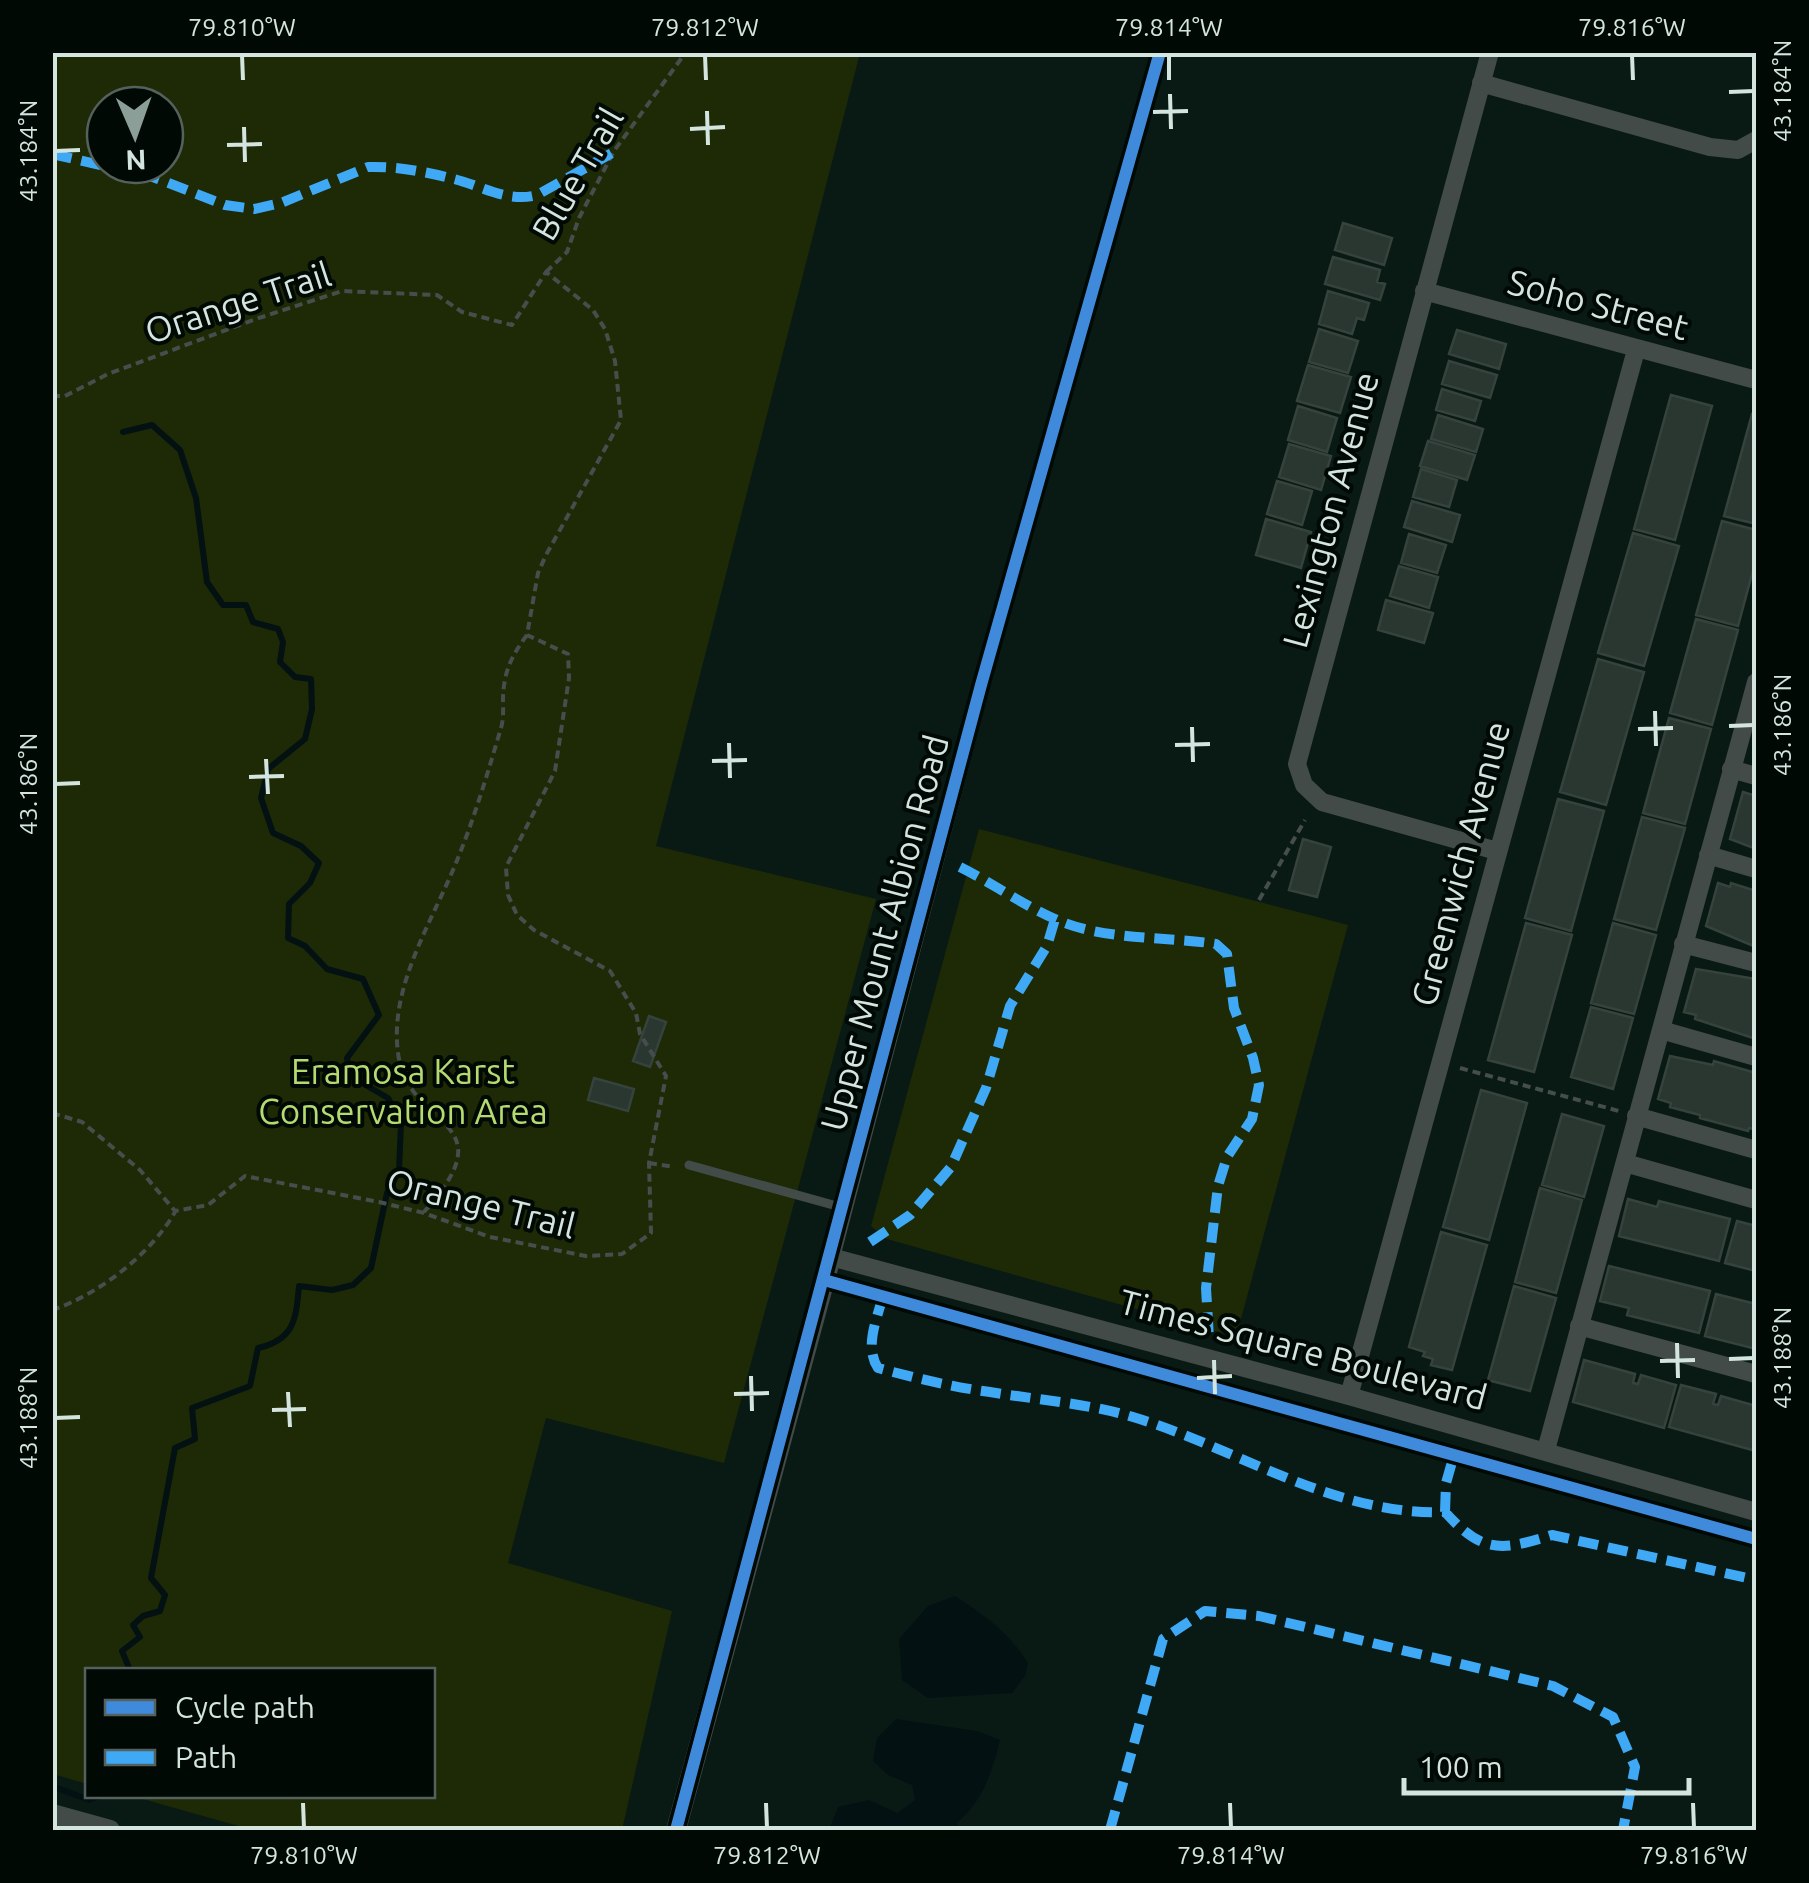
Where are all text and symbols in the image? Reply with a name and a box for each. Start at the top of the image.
text: 79.810°W [188,13,296,41]
text: 79.812°W [651,13,759,41]
text: 79.814°W [1115,13,1223,41]
text: 79.816°W [1578,13,1686,41]
text: 43.184°N [1768,40,1796,142]
north arrow [85,85,185,185]
text: 43.184°N [14,100,42,202]
street label: Blue Trail [523,100,631,247]
text: N [125,145,147,176]
street label: Orange Trail [140,253,336,351]
street label: Soho Street [1504,261,1693,347]
street label: Lexington Avenue [1274,368,1386,652]
text: 43.186°N [1768,674,1796,776]
street label: Greenwich Avenue [1403,717,1517,1010]
street label: Upper Mount Albion Road [812,730,956,1135]
text: 43.186°N [14,733,42,835]
park label: Eramosa Karst Conservation Area [258,1051,548,1131]
street label: Orange Trail [383,1160,580,1246]
street label: Times Square Boulevard [1115,1281,1491,1417]
text: 43.188°N [1768,1307,1796,1409]
text: 43.188°N [14,1367,42,1469]
legend [85,1668,435,1798]
text: Cycle path [175,1690,315,1724]
scale bar [1404,1733,1689,1795]
text: Path [175,1740,237,1774]
text: 100 m [1419,1750,1503,1784]
text: 79.810°W [250,1841,358,1869]
text: 79.812°W [713,1841,821,1869]
text: 79.814°W [1177,1841,1285,1869]
text: 79.816°W [1640,1841,1748,1869]

